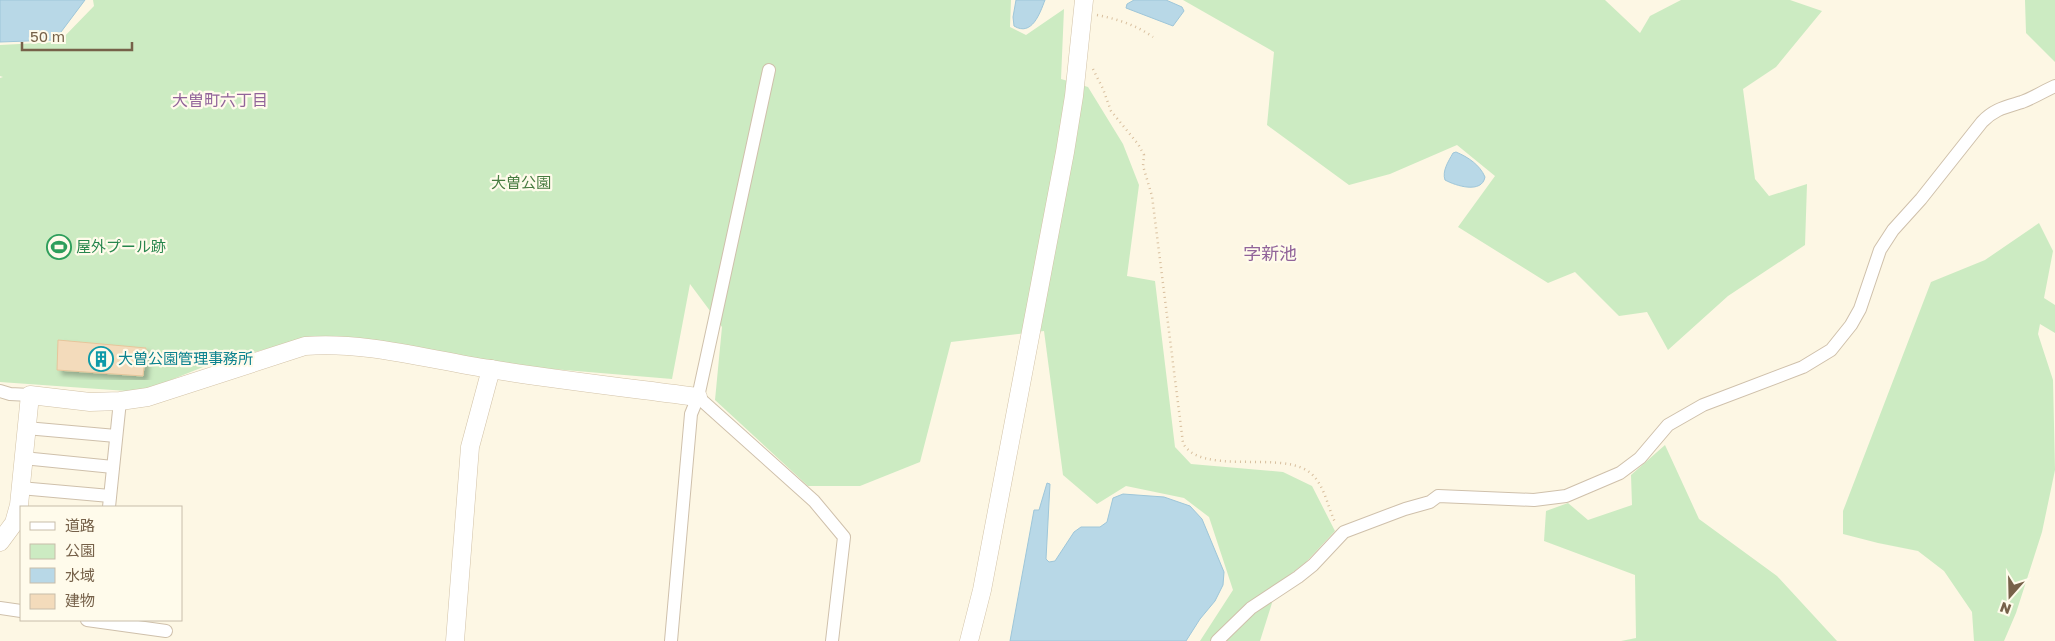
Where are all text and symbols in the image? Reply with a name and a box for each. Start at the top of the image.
scale bar [22,20,132,52]
text: 50 m [30,27,65,45]
district label: 大曽町六丁目 [172,90,268,110]
park label: 大曽公園 [491,173,551,191]
sports icon: 屋外プール跡 [46,234,72,260]
place label: 屋外プール跡 [76,237,166,255]
district label: 字新池 [1243,242,1297,264]
building icon: 大曽公園管理事務所 [88,346,114,372]
place label: 大曽公園管理事務所 [118,349,253,367]
legend [20,506,182,621]
text: 道路 [65,516,95,534]
text: 公園 [65,541,95,559]
text: 水域 [65,566,95,584]
north arrow [1985,571,2035,621]
text: 建物 [65,591,95,609]
text: N [1997,599,2013,618]

